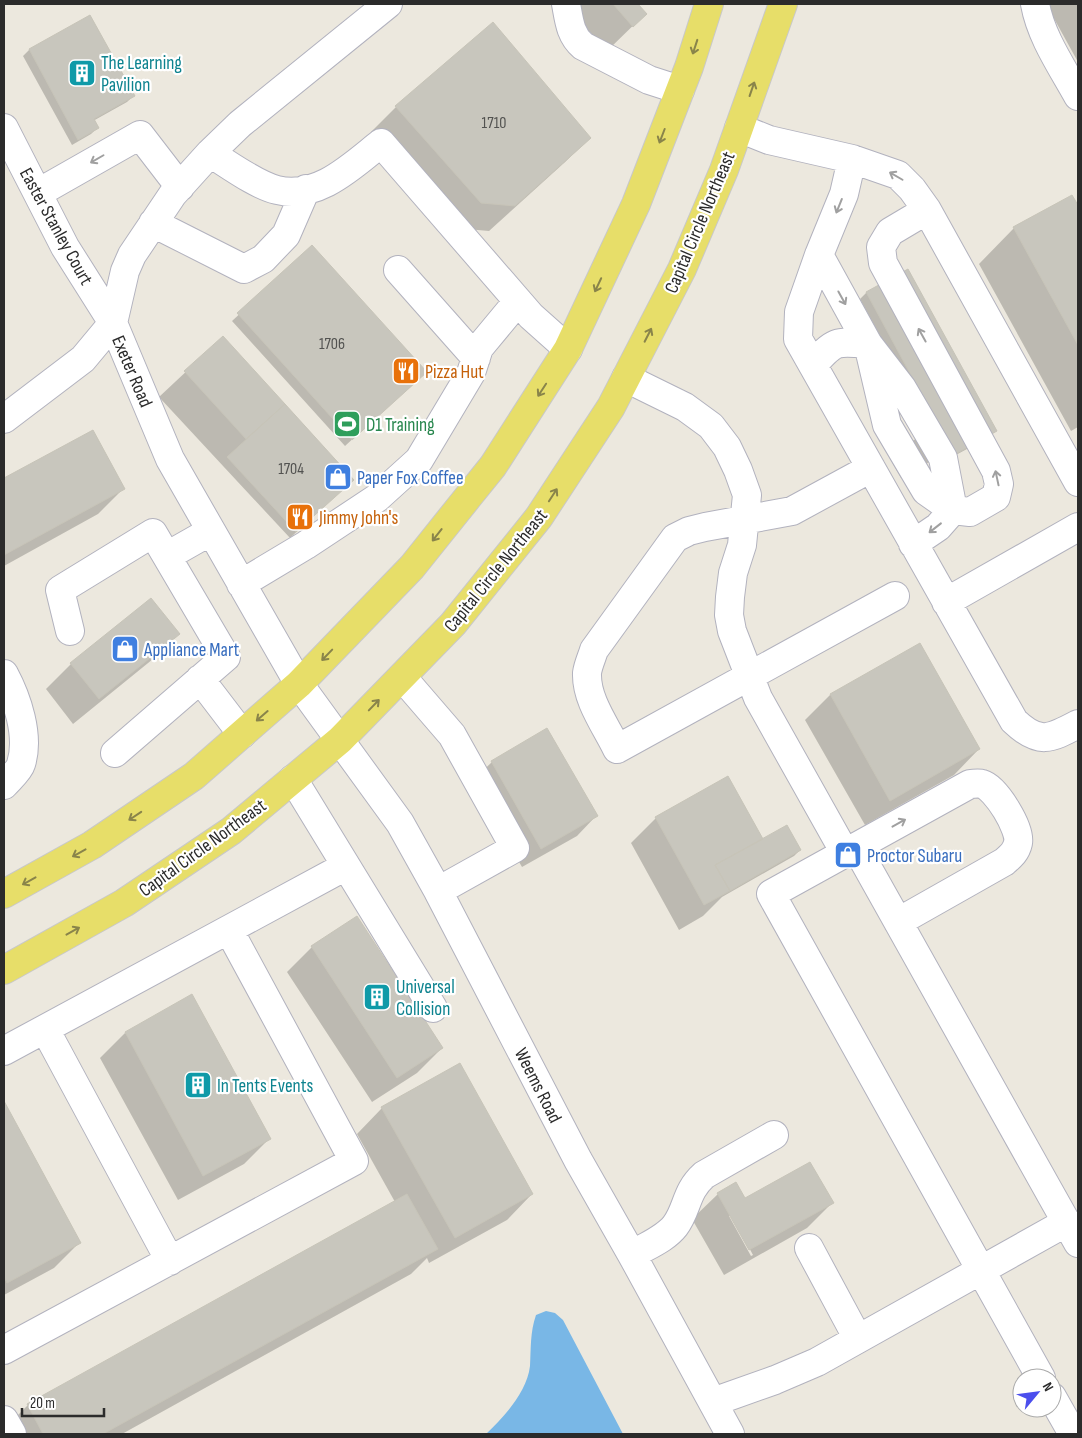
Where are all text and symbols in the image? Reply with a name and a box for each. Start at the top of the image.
one-way arrow [690,39,700,55]
place label: The Learning Pavilion [101,52,182,97]
building icon: The Learning Pavilion [67,58,97,88]
one-way arrow [748,82,757,98]
house number: 1710 [482,114,506,133]
one-way arrow [657,128,666,143]
street label: Capital Circle Northeast [660,148,741,297]
one-way arrow [91,155,105,165]
street label: Easter Stanley Court [14,164,97,290]
one-way arrow [888,171,903,181]
one-way arrow [834,198,843,213]
one-way arrow [593,277,602,292]
one-way arrow [838,290,848,304]
one-way arrow [644,328,653,343]
one-way arrow [917,328,926,343]
street label: Exeter Road [106,332,157,411]
house number: 1706 [319,335,345,354]
restaurant icon: Pizza Hut [391,356,421,386]
place label: Pizza Hut [425,361,484,384]
one-way arrow [536,382,546,396]
sports icon: D1 Training [332,409,362,439]
place label: D1 Training [366,414,435,437]
house number: 1704 [278,460,304,479]
shop icon: Paper Fox Coffee [323,462,353,492]
place label: Paper Fox Coffee [357,467,464,490]
one-way arrow [992,471,1001,487]
one-way arrow [548,488,558,502]
restaurant icon: Jimmy John's [285,502,315,532]
street label: Capital Circle Northeast [440,505,553,637]
place label: Jimmy John's [318,507,398,530]
one-way arrow [928,523,941,534]
one-way arrow [432,529,443,542]
shop icon: Appliance Mart [110,634,140,664]
place label: Appliance Mart [143,639,240,662]
one-way arrow [321,649,333,661]
one-way arrow [368,699,380,712]
one-way arrow [256,710,269,722]
street label: Capital Circle Northeast [135,794,271,902]
one-way arrow [128,811,142,821]
one-way arrow [891,818,906,828]
shop icon: Proctor Subaru [833,840,863,870]
place label: Proctor Subaru [867,845,962,868]
one-way arrow [72,849,87,858]
one-way arrow [22,876,36,886]
one-way arrow [66,926,81,936]
place label: Universal Collision [396,976,455,1021]
building icon: Universal Collision [362,982,392,1012]
street label: Weems Road [509,1044,566,1127]
building icon: In Tents Events [183,1070,213,1100]
place label: In Tents Events [217,1075,313,1098]
north arrow [1012,1368,1062,1418]
text: N [1039,1380,1057,1394]
scale bar [22,1386,105,1418]
text: 20 m [30,1394,55,1413]

